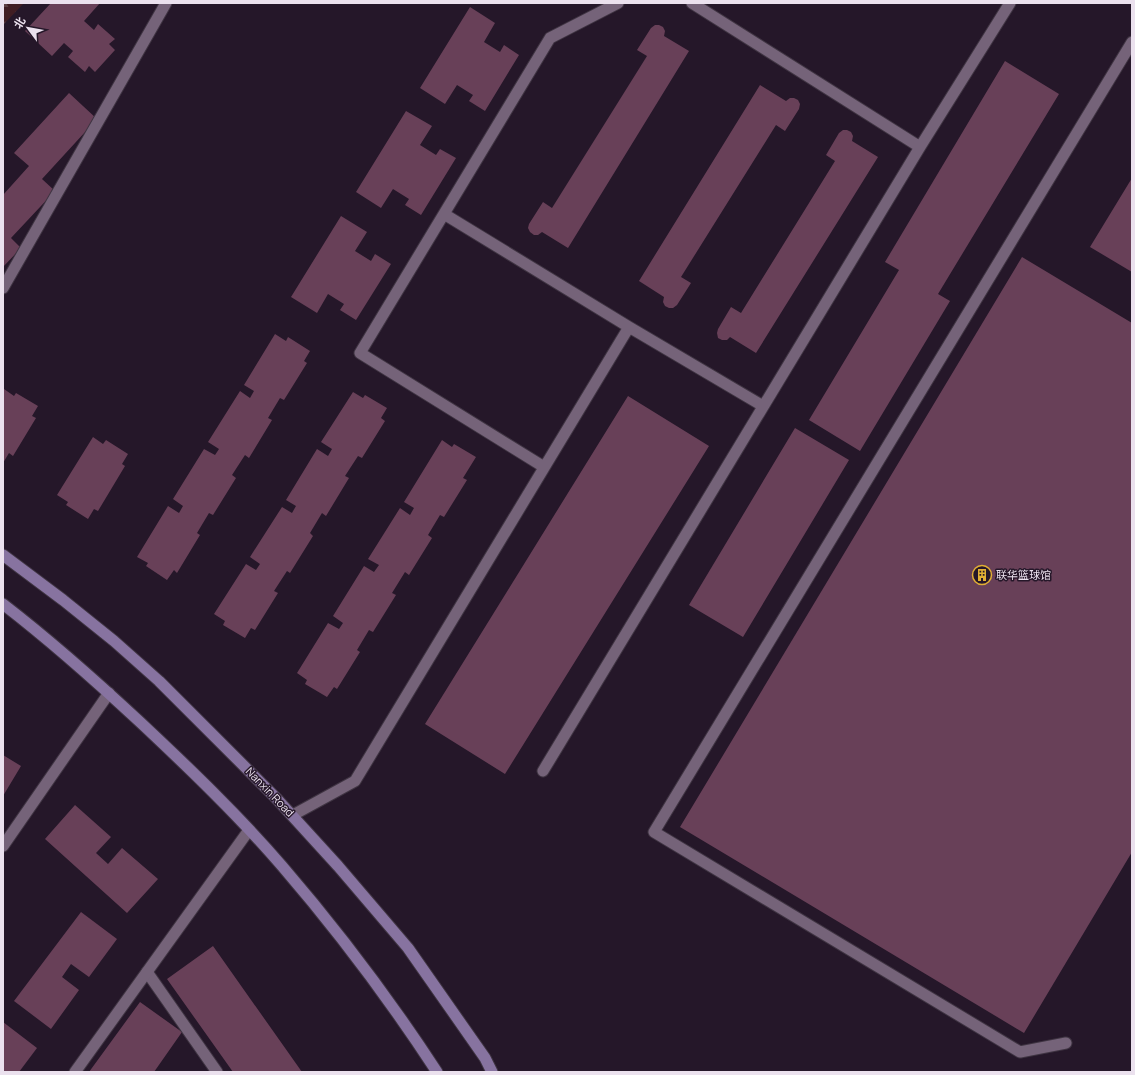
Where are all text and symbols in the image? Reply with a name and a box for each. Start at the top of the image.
north arrow [8,8,48,48]
text: 北 [10,14,28,31]
building icon: 联华篮球馆 [971,564,993,586]
place label: 联华篮球馆 [996,567,1051,582]
street label: Nanxin Road [243,764,298,820]

